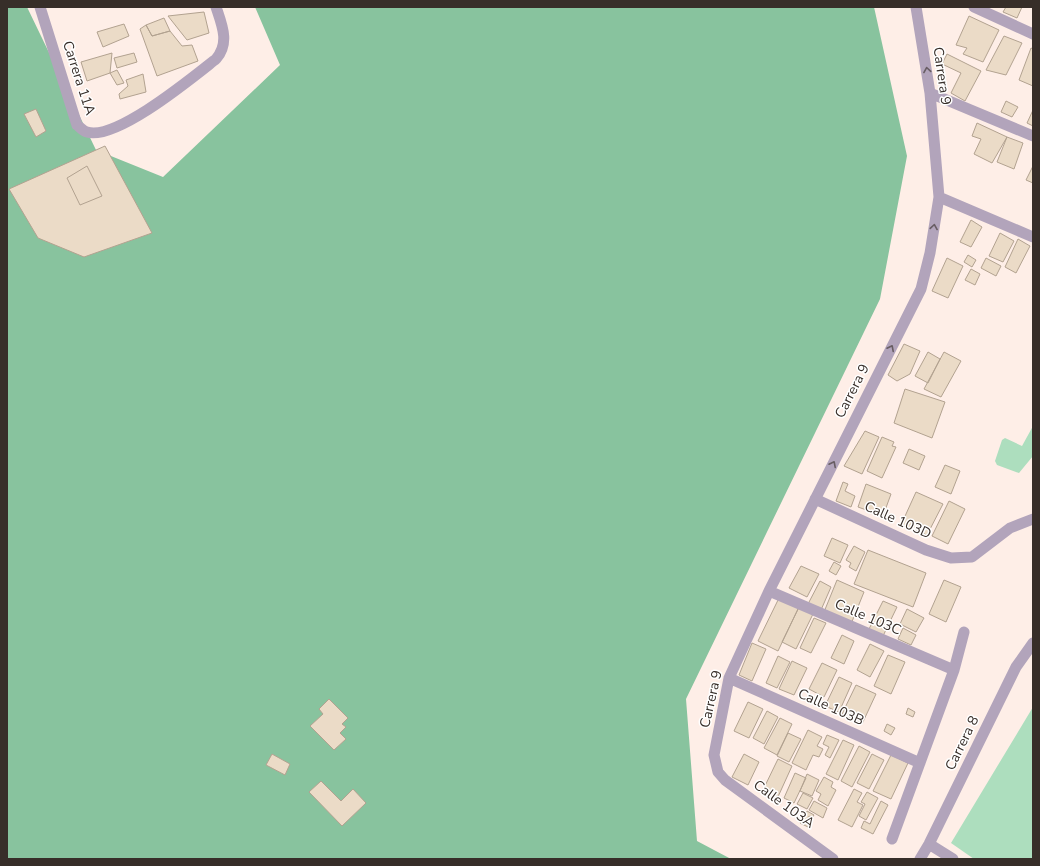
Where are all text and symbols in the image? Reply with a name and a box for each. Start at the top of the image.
street label: Carrera 11A [58,38,100,118]
street label: Carrera 9 [929,46,955,106]
one-way arrow [923,67,931,73]
one-way arrow [929,224,938,230]
one-way arrow [886,345,894,352]
street label: Carrera 9 [830,361,874,421]
one-way arrow [828,461,836,469]
street label: Calle 103D [861,497,935,543]
street label: Calle 103C [832,594,904,640]
street label: Carrera 9 [695,668,727,730]
street label: Calle 103B [795,684,867,730]
street label: Carrera 8 [941,713,983,773]
street label: Calle 103A [750,775,818,833]

